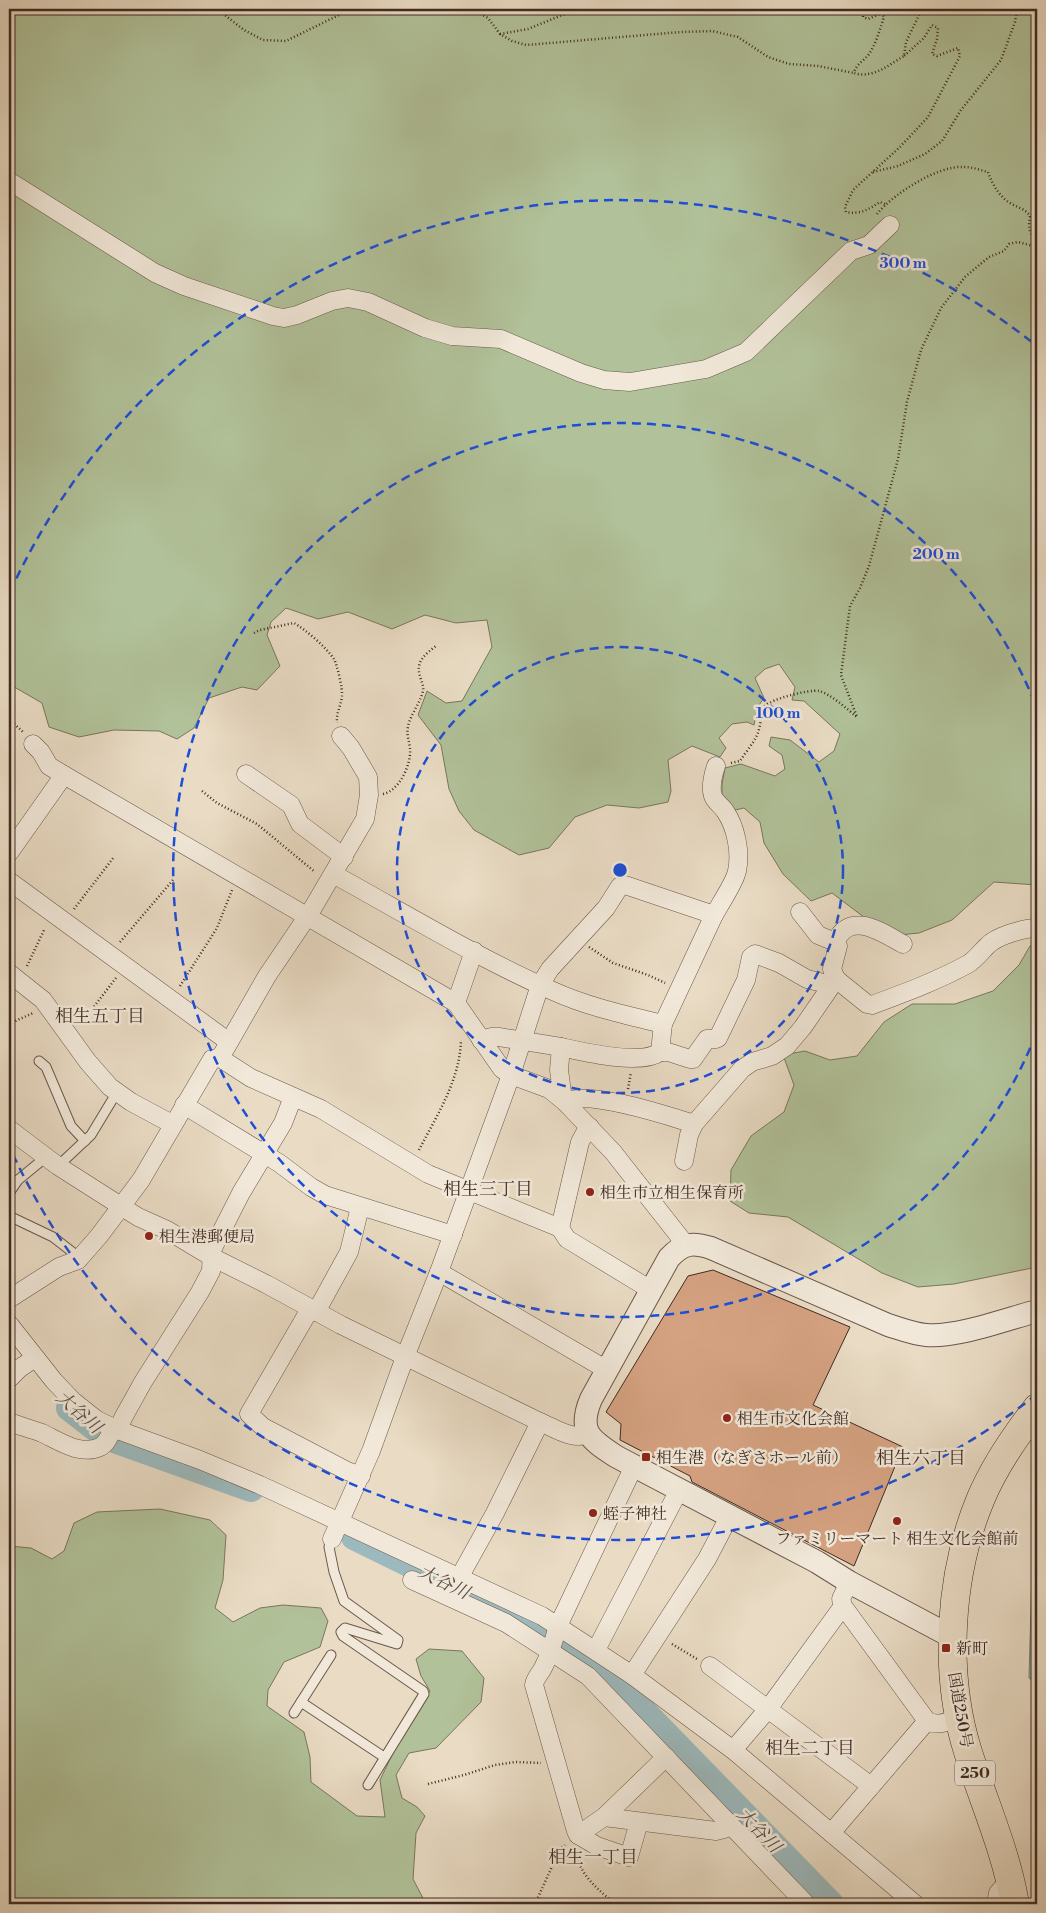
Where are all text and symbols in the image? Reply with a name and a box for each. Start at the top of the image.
text: 300 m [880,254,927,273]
text: 200 m [912,545,960,564]
text: 100 m [756,704,801,723]
centre of rings [611,861,629,879]
district label: 相生五丁目 [55,1005,145,1028]
district label: 相生三丁目 [443,1178,533,1201]
place label: 相生市立相生保育所 [600,1183,744,1203]
marker: 相生市立相生保育所 [584,1186,596,1198]
place label: 相生港郵便局 [159,1227,255,1247]
marker: 相生港郵便局 [143,1230,155,1242]
water label: 大谷川 [51,1386,108,1440]
place label: 相生市文化会館 [737,1409,849,1429]
marker: 相生市文化会館 [721,1412,733,1424]
district label: 相生六丁目 [876,1447,966,1470]
place label: 相生港（なぎさホール前） [656,1448,848,1468]
marker: 相生港（なぎさホール前） [640,1451,652,1463]
place label: 蛭子神社 [603,1504,667,1524]
marker: 蛭子神社 [587,1507,599,1519]
marker: ファミリーマート 相生文化会館前 [891,1515,903,1527]
place label: ファミリーマート 相生文化会館前 [776,1529,1018,1549]
water label: 大谷川 [414,1560,475,1605]
place label: 新町 [956,1639,988,1659]
marker: 新町 [940,1642,952,1654]
street label: 国道250号 [944,1671,977,1750]
district label: 相生二丁目 [765,1737,855,1760]
road number: 250 [955,1760,995,1786]
water label: 大谷川 [732,1803,787,1859]
district label: 相生一丁目 [548,1846,638,1869]

